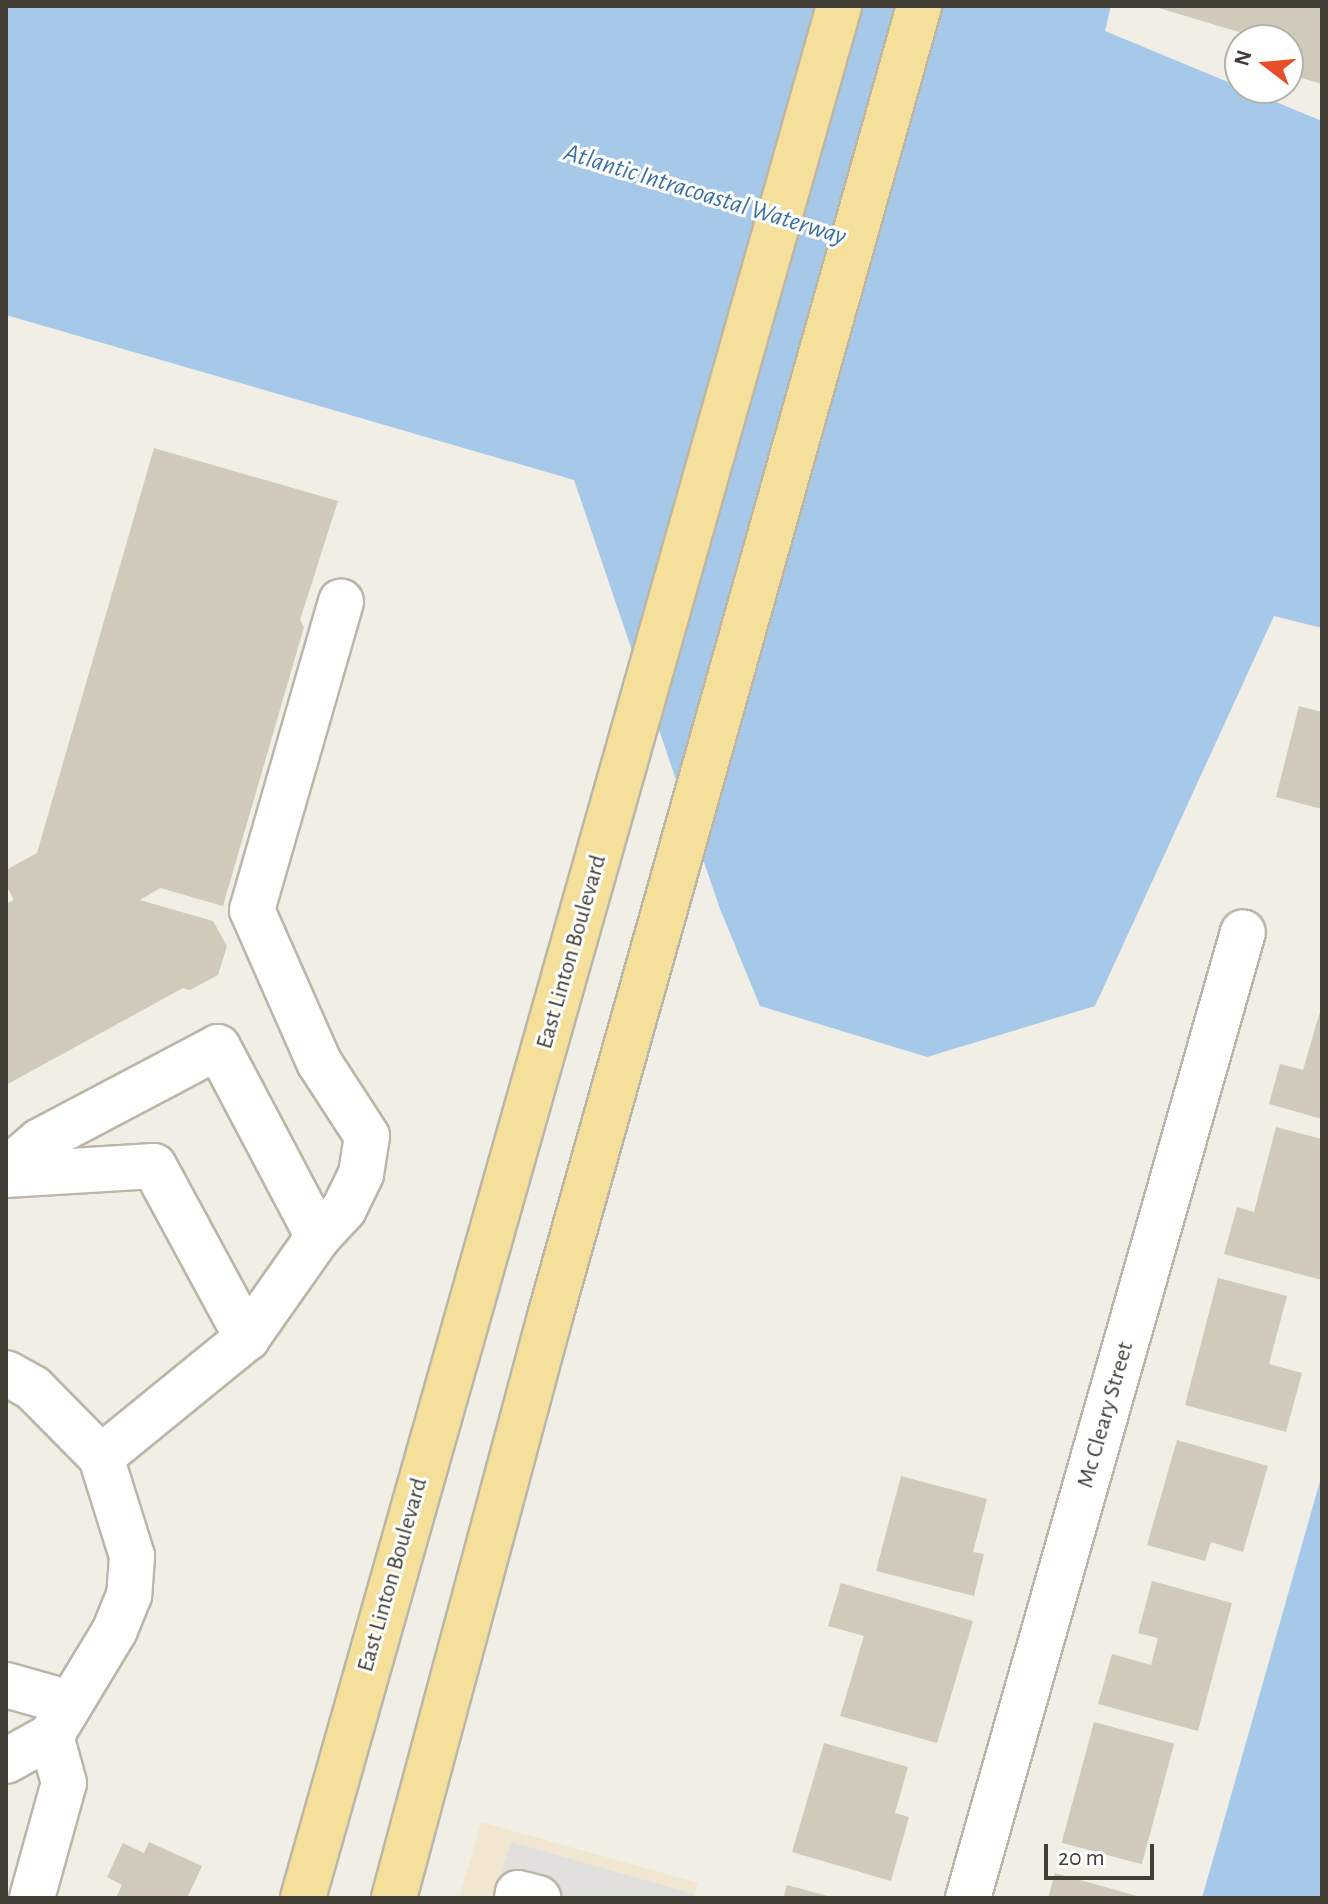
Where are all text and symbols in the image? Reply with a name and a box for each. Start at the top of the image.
north arrow [1224,24,1304,104]
text: N [1230,48,1256,68]
water label: Atlantic Intracoastal Waterway [560,137,850,253]
street label: East Linton Boulevard [531,852,613,1052]
street label: Mc Cleary Street [1071,1339,1141,1491]
street label: East Linton Boulevard [352,1475,434,1675]
scale bar [1048,1828,1158,1878]
text: 20 m [1058,1846,1105,1870]

